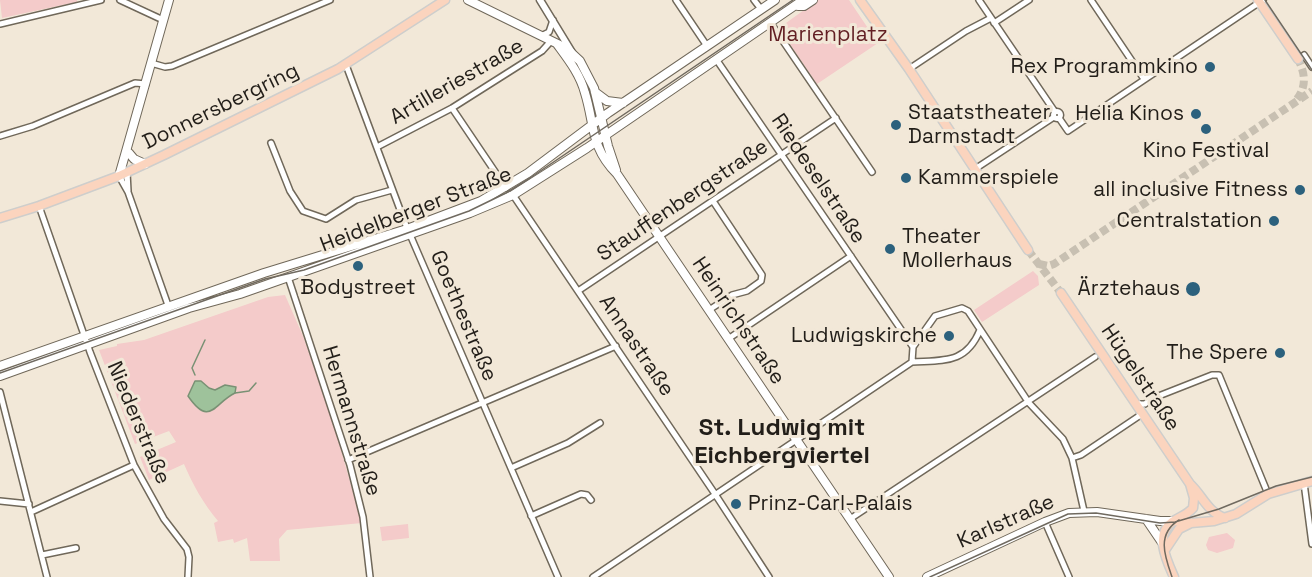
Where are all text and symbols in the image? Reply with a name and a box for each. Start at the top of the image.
park label: Marienplatz [768,22,888,48]
street label: Artilleriestraße [386,34,528,130]
place label: Rex Programmkino [1010,54,1198,80]
street label: Donnersbergring [139,58,303,156]
marker: Rex Programmkino [1203,60,1217,74]
place label: Staatstheater Darmstadt [908,100,1050,150]
place label: Helia Kinos [1075,101,1184,127]
marker: Helia Kinos [1189,107,1203,121]
street label: Riedeselstraße [765,109,871,249]
marker: Staatstheater Darmstadt [889,118,903,132]
marker: Kino Festival [1199,122,1213,136]
street label: Stauffenbergstraße [593,134,773,268]
place label: Kino Festival [1143,138,1269,164]
street label: Heidelberger Straße [317,162,515,258]
place label: Kammerspiele [918,165,1059,191]
marker: Kammerspiele [899,171,913,185]
place label: all inclusive Fitness [1093,177,1288,203]
marker: all inclusive Fitness [1293,183,1307,197]
place label: Centralstation [1117,208,1262,234]
marker: Centralstation [1267,214,1281,228]
place label: Theater Mollerhaus [902,224,1012,274]
marker: Theater Mollerhaus [883,242,897,256]
street label: Goethestraße [424,247,502,385]
street label: Heinrichstraße [686,252,790,390]
marker: Bodystreet [351,259,365,273]
place label: Bodystreet [300,275,416,301]
place label: Ärztehaus [1078,276,1180,302]
marker: Ärztehaus [1184,280,1202,298]
street label: Annastraße [593,291,679,401]
street label: Hügelstraße [1095,320,1185,436]
place label: Ludwigskirche [791,323,937,349]
marker: Ludwigskirche [942,329,956,343]
place label: The Spere [1166,340,1268,366]
street label: Hermannstraße [316,343,386,499]
marker: The Spere [1273,346,1287,360]
street label: Niederstraße [101,358,175,488]
district label: St. Ludwig mit Eichbergviertel [694,414,870,470]
street label: Karlstraße [954,489,1058,555]
place label: Prinz-Carl-Palais [748,491,913,517]
marker: Prinz-Carl-Palais [729,497,743,511]

